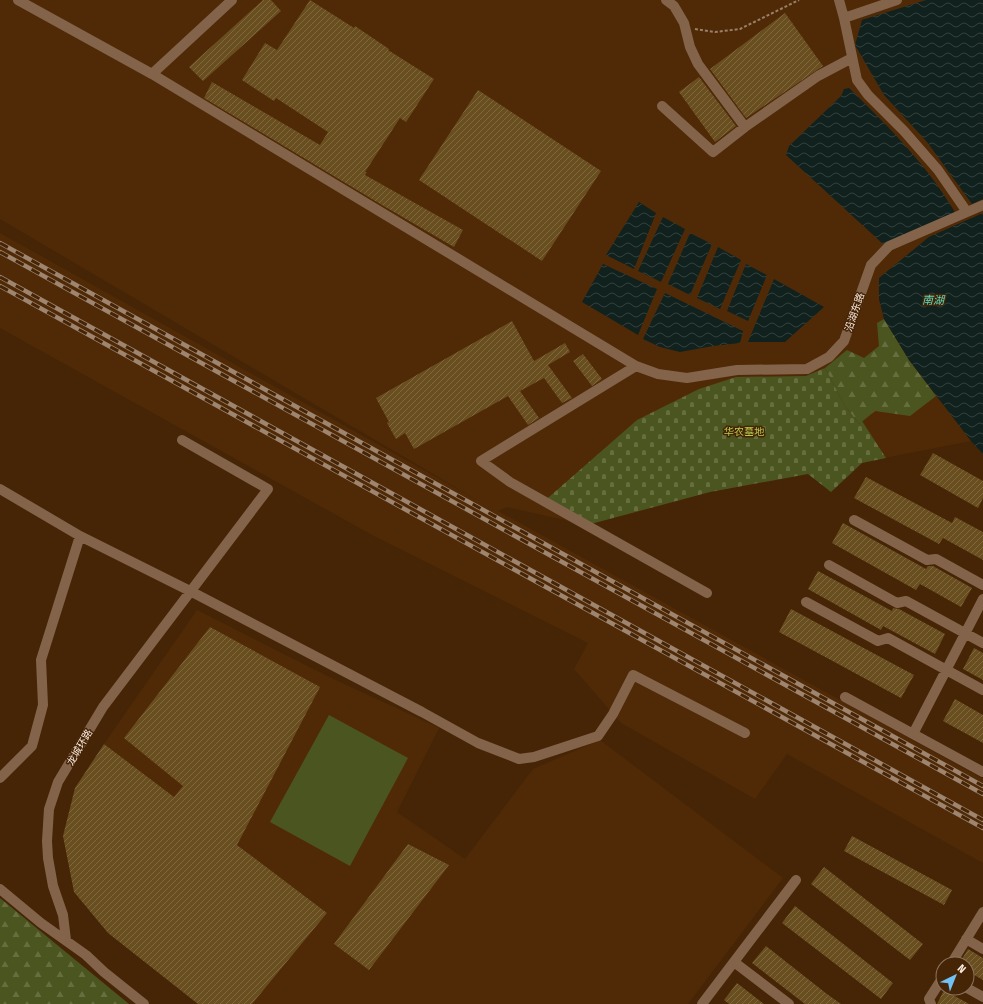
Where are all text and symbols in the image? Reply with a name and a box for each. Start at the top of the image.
street label: 沿湖东路 [843,291,867,333]
water label: 南湖 [922,294,946,307]
park label: 华农墓地 [724,426,765,438]
street label: 龙城环路 [64,727,95,768]
north arrow [935,956,975,996]
text: N [955,962,968,976]

